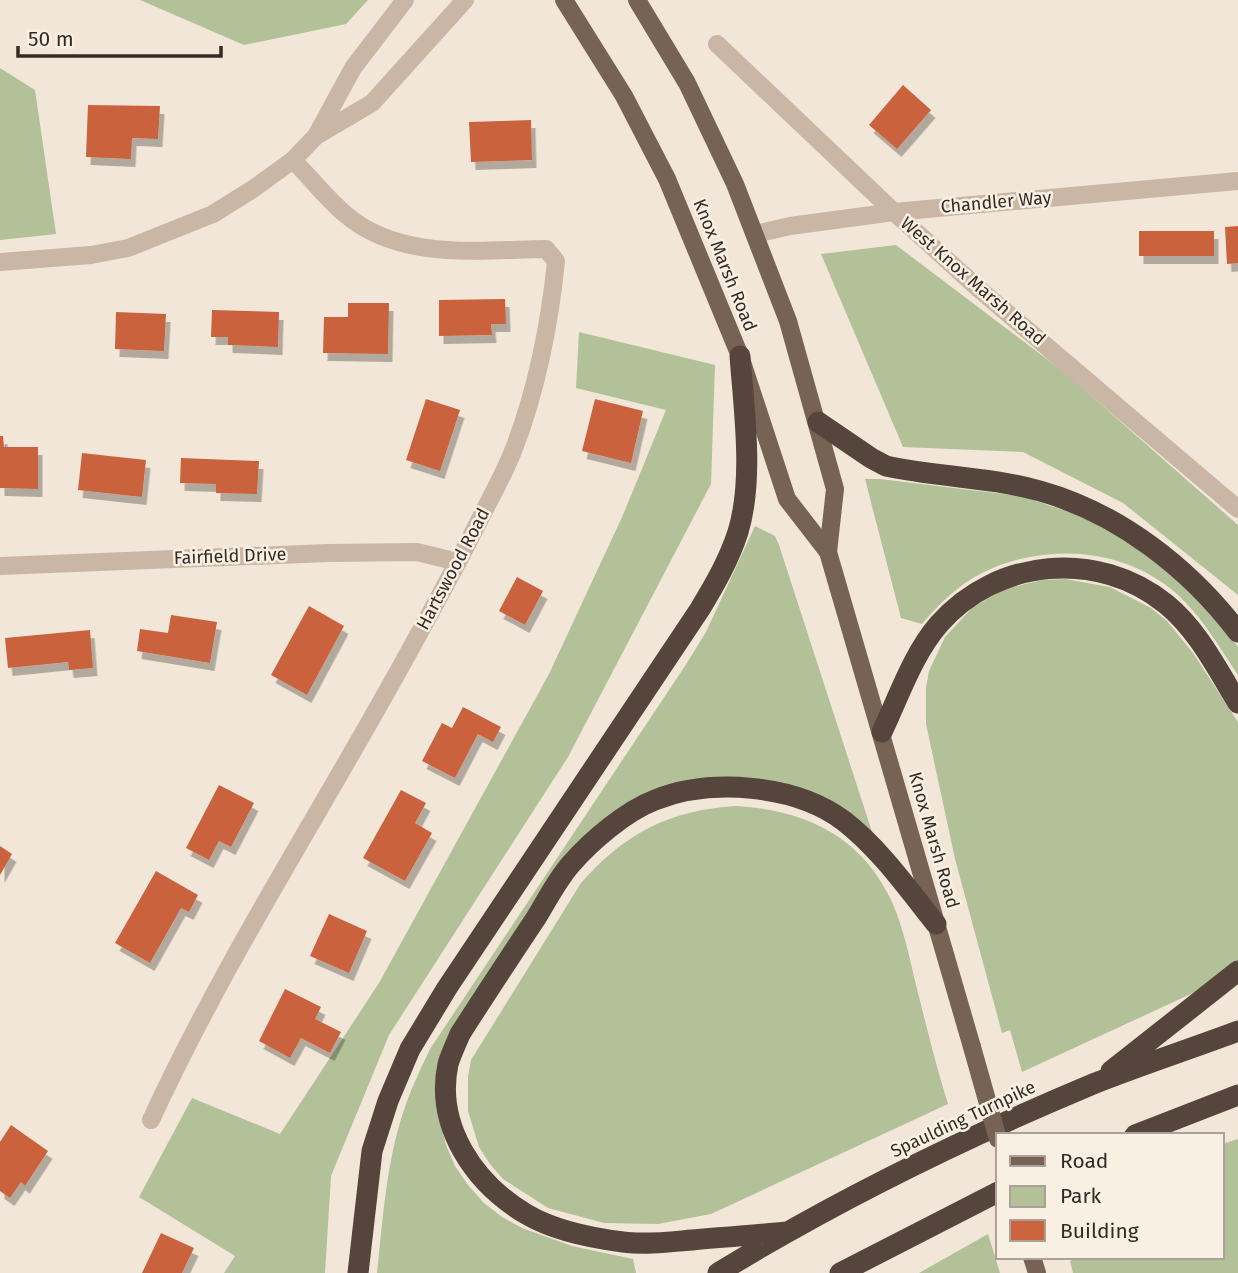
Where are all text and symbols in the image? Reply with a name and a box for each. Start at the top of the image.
scale bar [18,14,220,58]
text: 50 m [28,26,74,52]
street label: Chandler Way [940,186,1052,218]
street label: Knox Marsh Road [688,196,762,334]
street label: West Knox Marsh Road [896,212,1050,350]
street label: Hartswood Road [412,504,494,634]
street label: Fairfield Drive [173,543,287,569]
street label: Knox Marsh Road [904,769,964,911]
street label: Spaulding Turnpike [887,1076,1039,1162]
legend [996,1133,1224,1259]
text: Road [1060,1148,1108,1174]
text: Park [1060,1183,1102,1209]
text: Building [1060,1218,1139,1244]

